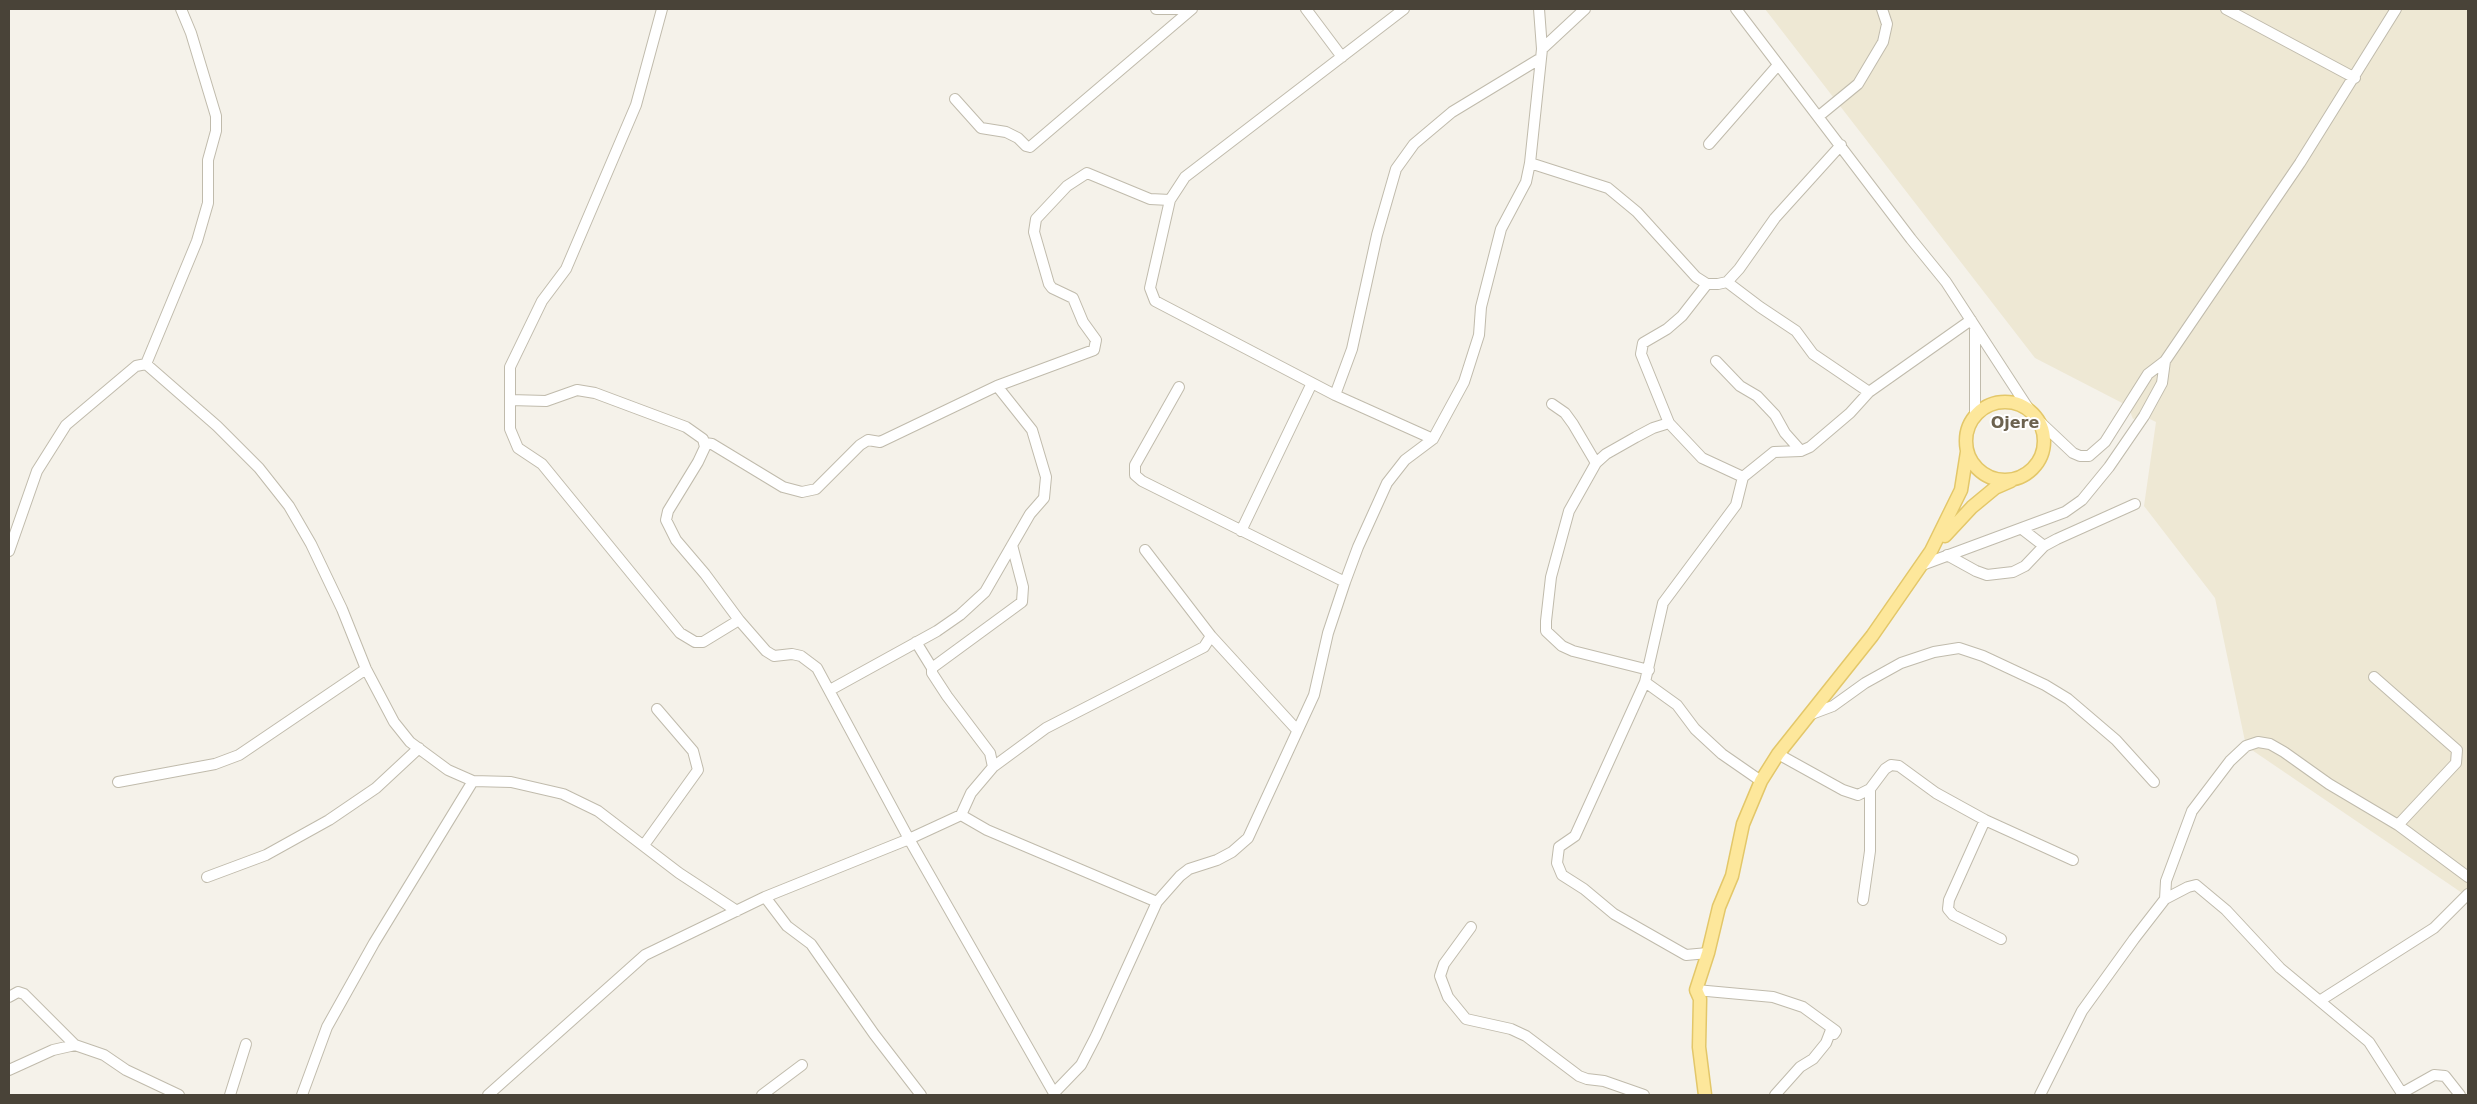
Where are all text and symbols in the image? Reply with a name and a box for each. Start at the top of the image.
district label: Ojere [1991,414,2039,434]

